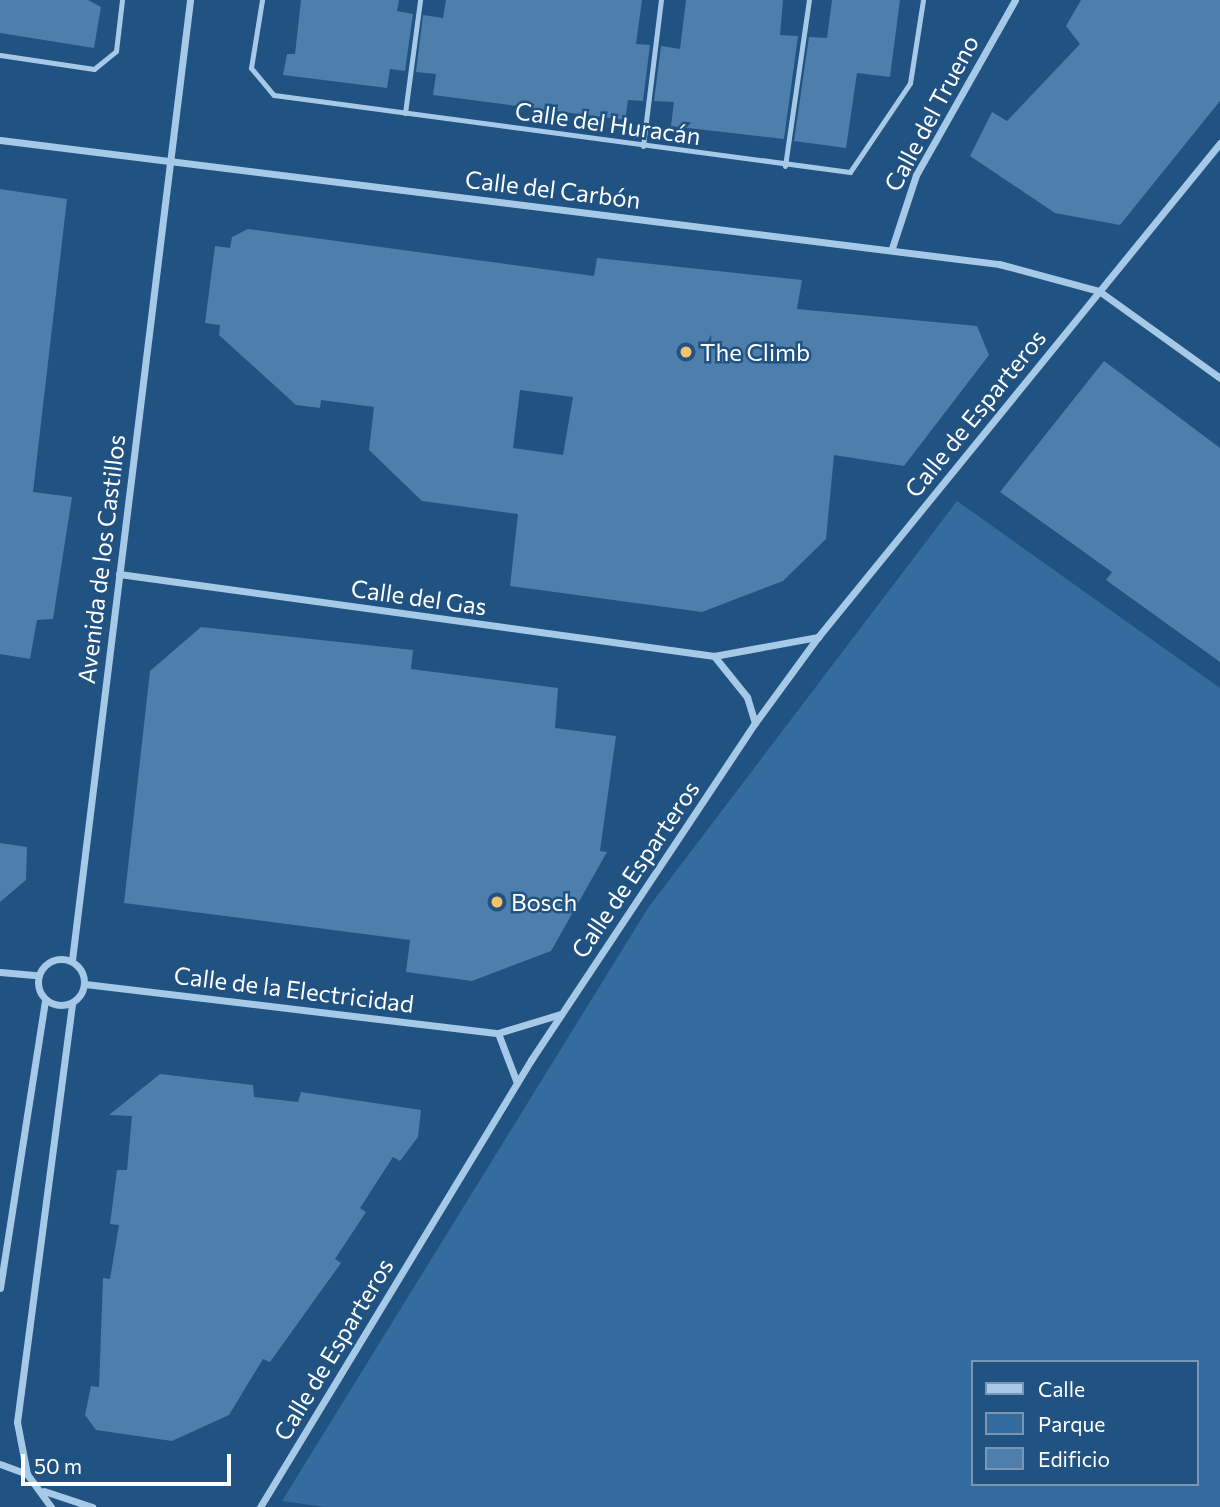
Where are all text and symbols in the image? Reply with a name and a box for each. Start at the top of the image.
street label: Calle del Trueno [878,30,984,196]
street label: Calle del Huracán [513,96,703,150]
street label: Calle del Carbón [464,164,642,214]
street label: Calle de Esparteros [899,323,1051,503]
place label: The Climb [700,338,810,366]
marker: The Climb [678,344,694,360]
street label: Avenida de los Castillos [71,433,131,685]
street label: Calle del Gas [349,573,489,621]
street label: Calle de Esparteros [565,775,705,963]
place label: Bosch [511,888,577,916]
marker: Bosch [489,894,505,910]
street label: Calle de la Electricidad [172,960,416,1018]
street label: Calle de Esparteros [267,1253,399,1445]
legend [972,1360,1199,1486]
text: Calle [1038,1376,1085,1401]
text: Parque [1038,1411,1105,1436]
scale bar [24,1440,234,1484]
text: Edificio [1038,1446,1110,1471]
text: 50 m [34,1453,82,1478]

